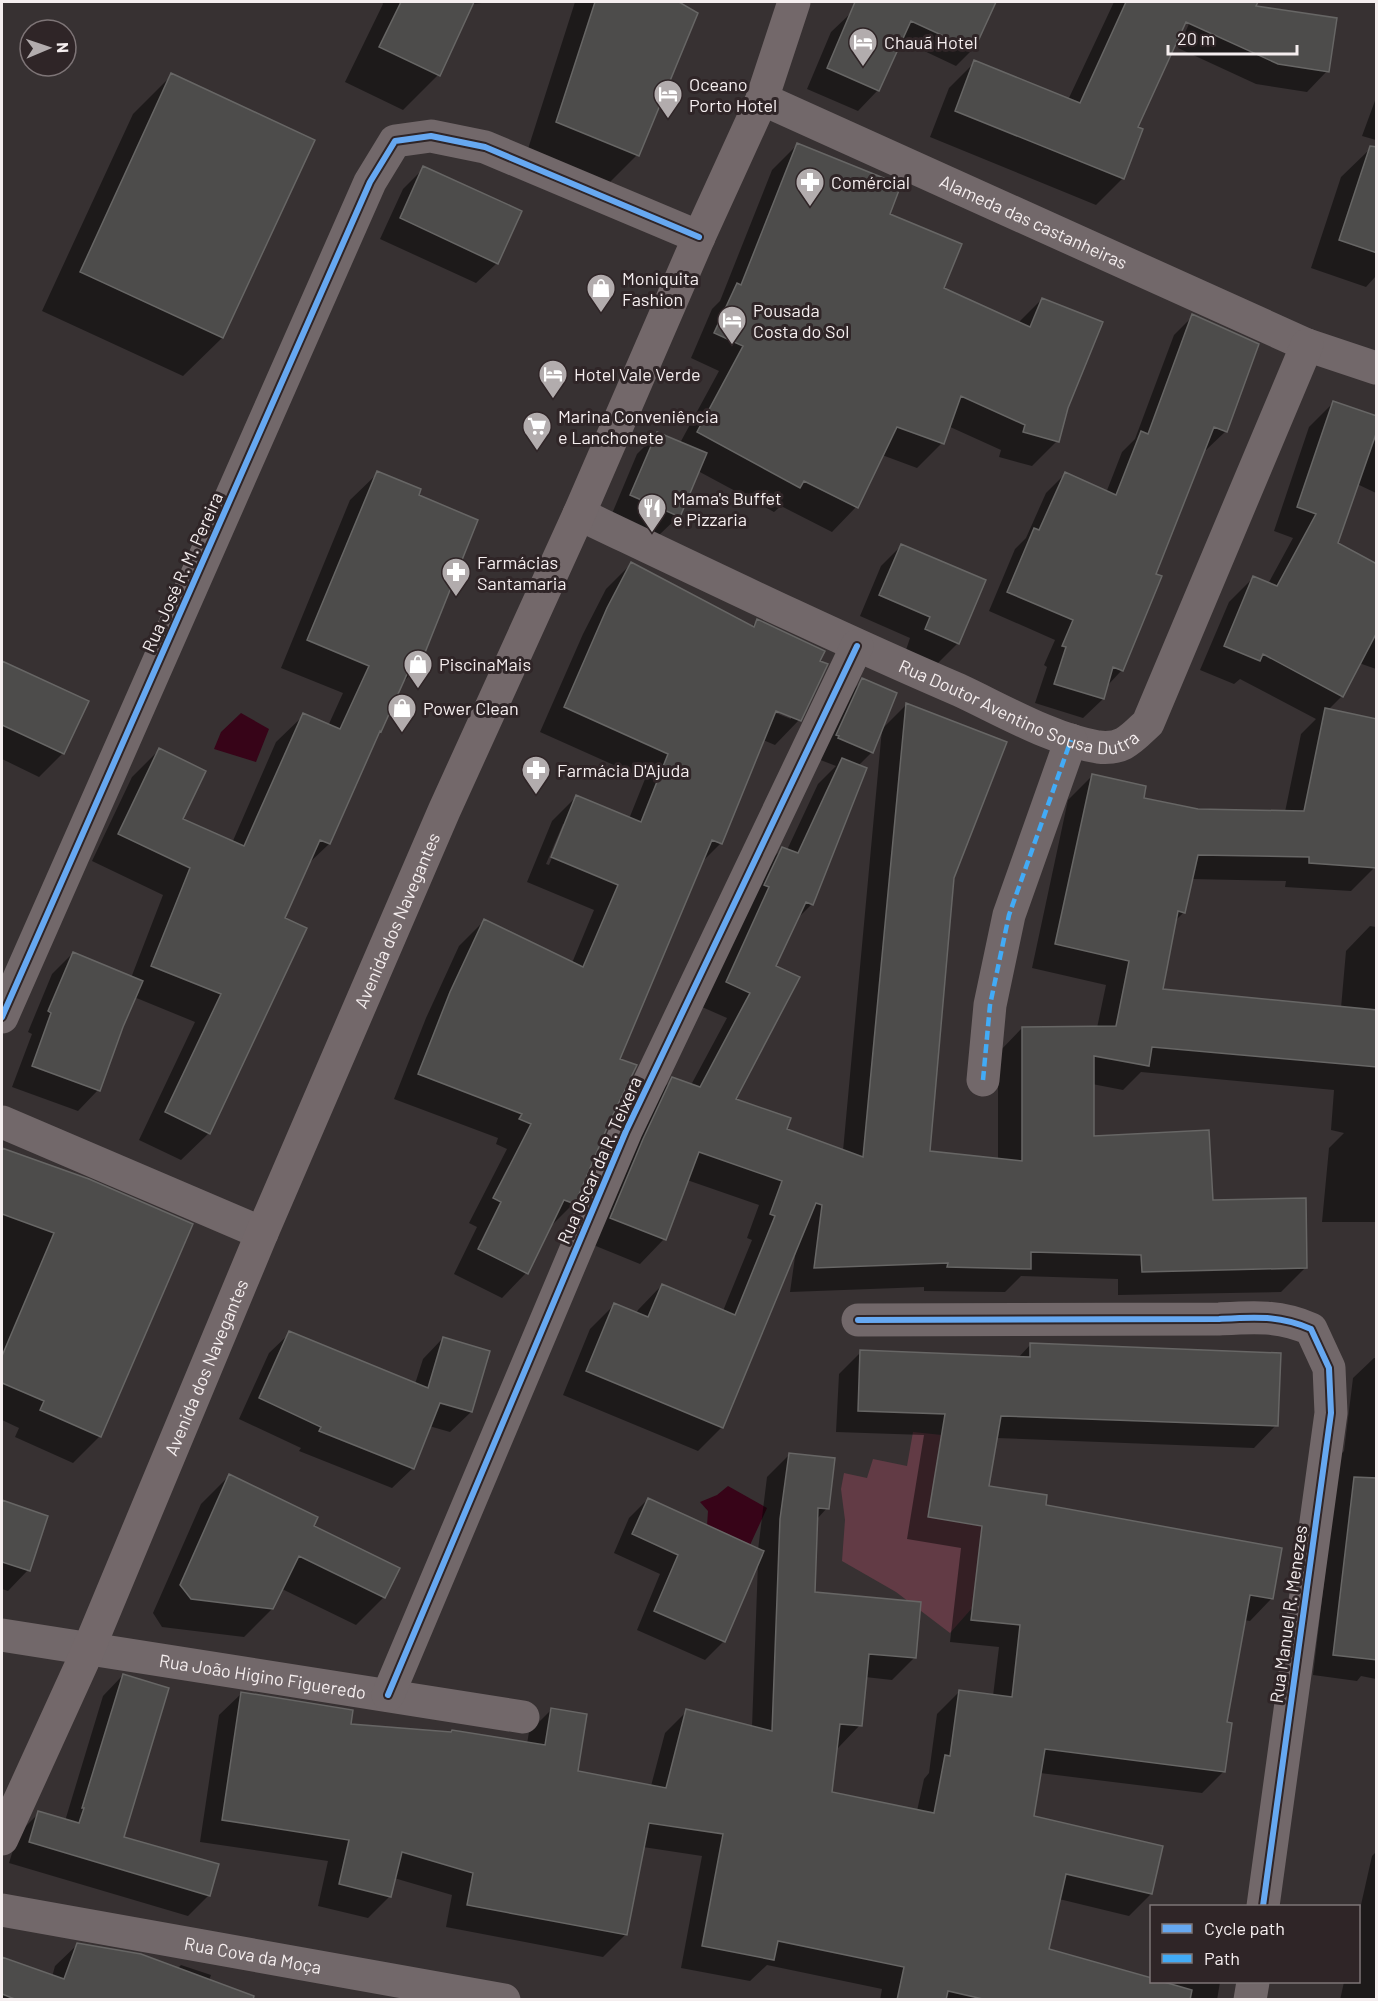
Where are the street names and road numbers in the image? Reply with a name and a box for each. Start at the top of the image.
street label: Alameda das castanheiras [936,170,1131,273]
street label: Rua José R. M. Pereira [137,489,227,655]
street label: Rua Doutor Aventino Sousa Dutra [896,654,1143,759]
street label: Avenida dos Navegantes [349,829,444,1012]
street label: Rua Oscar da R. Teixera [552,1073,646,1247]
street label: Avenida dos Navegantes [159,1276,253,1459]
street label: Rua Manuel R. Menezes [1265,1524,1311,1704]
street label: Rua João Higino Figueredo [158,1649,368,1703]
street label: Rua Cova da Moça [183,1932,323,1978]

